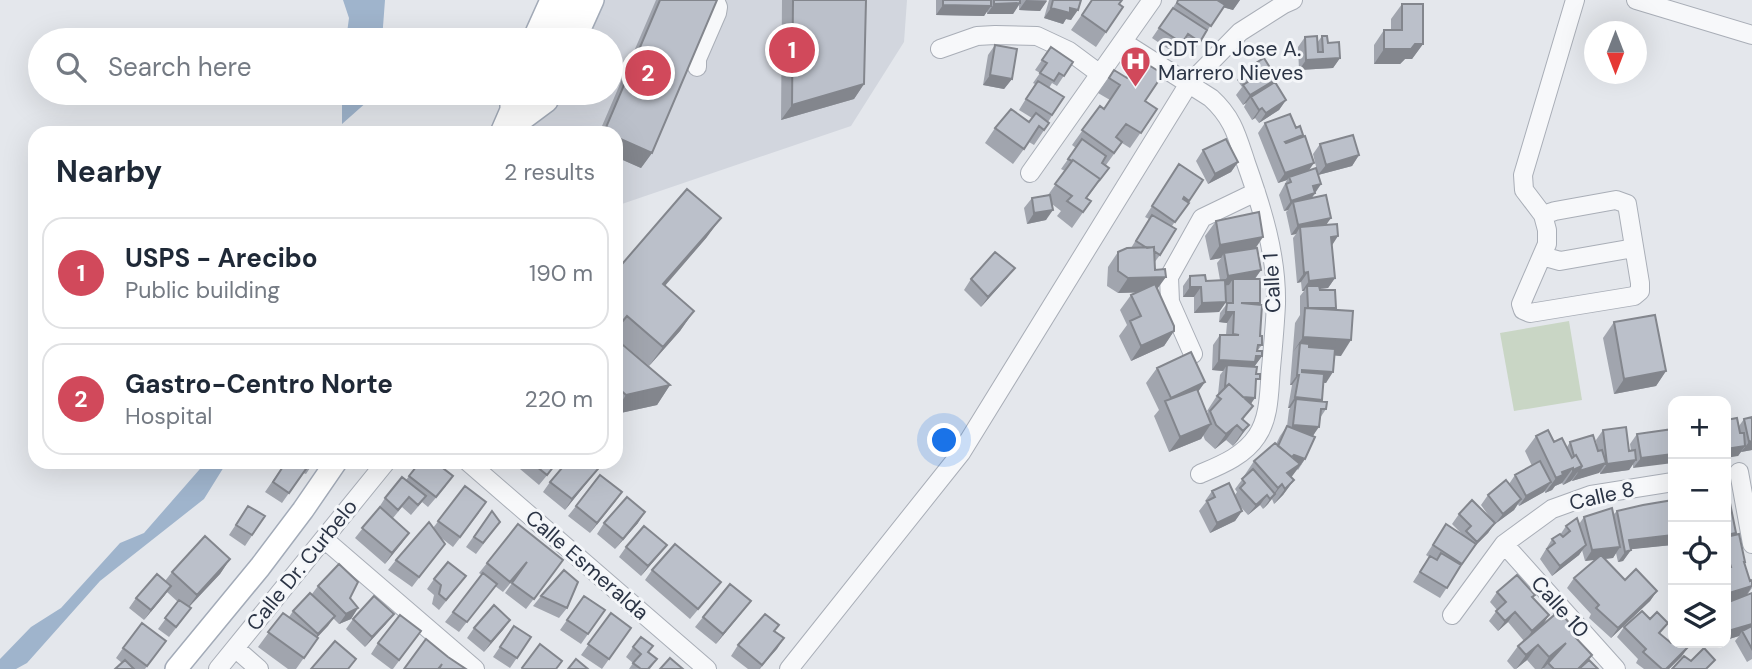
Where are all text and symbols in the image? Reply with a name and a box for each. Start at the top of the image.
north arrow [1584,21,1647,84]
pin: 1 [769,24,815,76]
search box [28,28,623,105]
place label: CDT Dr Jose A. Marrero Nieves [1158,35,1304,87]
hospital icon: CDT Dr Jose A. Marrero Nieves [1118,44,1152,88]
pin: 2 [625,47,671,99]
icon: search [52,48,90,86]
text: Search here [108,50,251,84]
text: Nearby [56,152,162,191]
text: 2 results [504,157,595,187]
text: USPS - Arecibo [125,241,318,275]
street label: Calle 1 [1256,252,1288,314]
text: 1 [77,258,85,288]
text: 190 m [529,258,593,288]
text: Public building [125,275,280,305]
text: Gastro-Centro Norte [125,367,393,401]
text: 2 [74,384,88,414]
text: 220 m [524,384,593,414]
map controls [1668,396,1731,648]
button: + [1668,396,1731,459]
text: Hospital [125,401,212,431]
your location [927,423,961,457]
button: − [1668,459,1731,522]
street label: Calle 8 [1567,475,1637,517]
street label: Calle Dr. Curbelo [240,493,364,637]
street label: Calle Esmeralda [519,504,655,626]
button: locate [1668,522,1731,585]
street label: Calle 10 [1525,570,1595,644]
button: layers [1668,585,1731,648]

